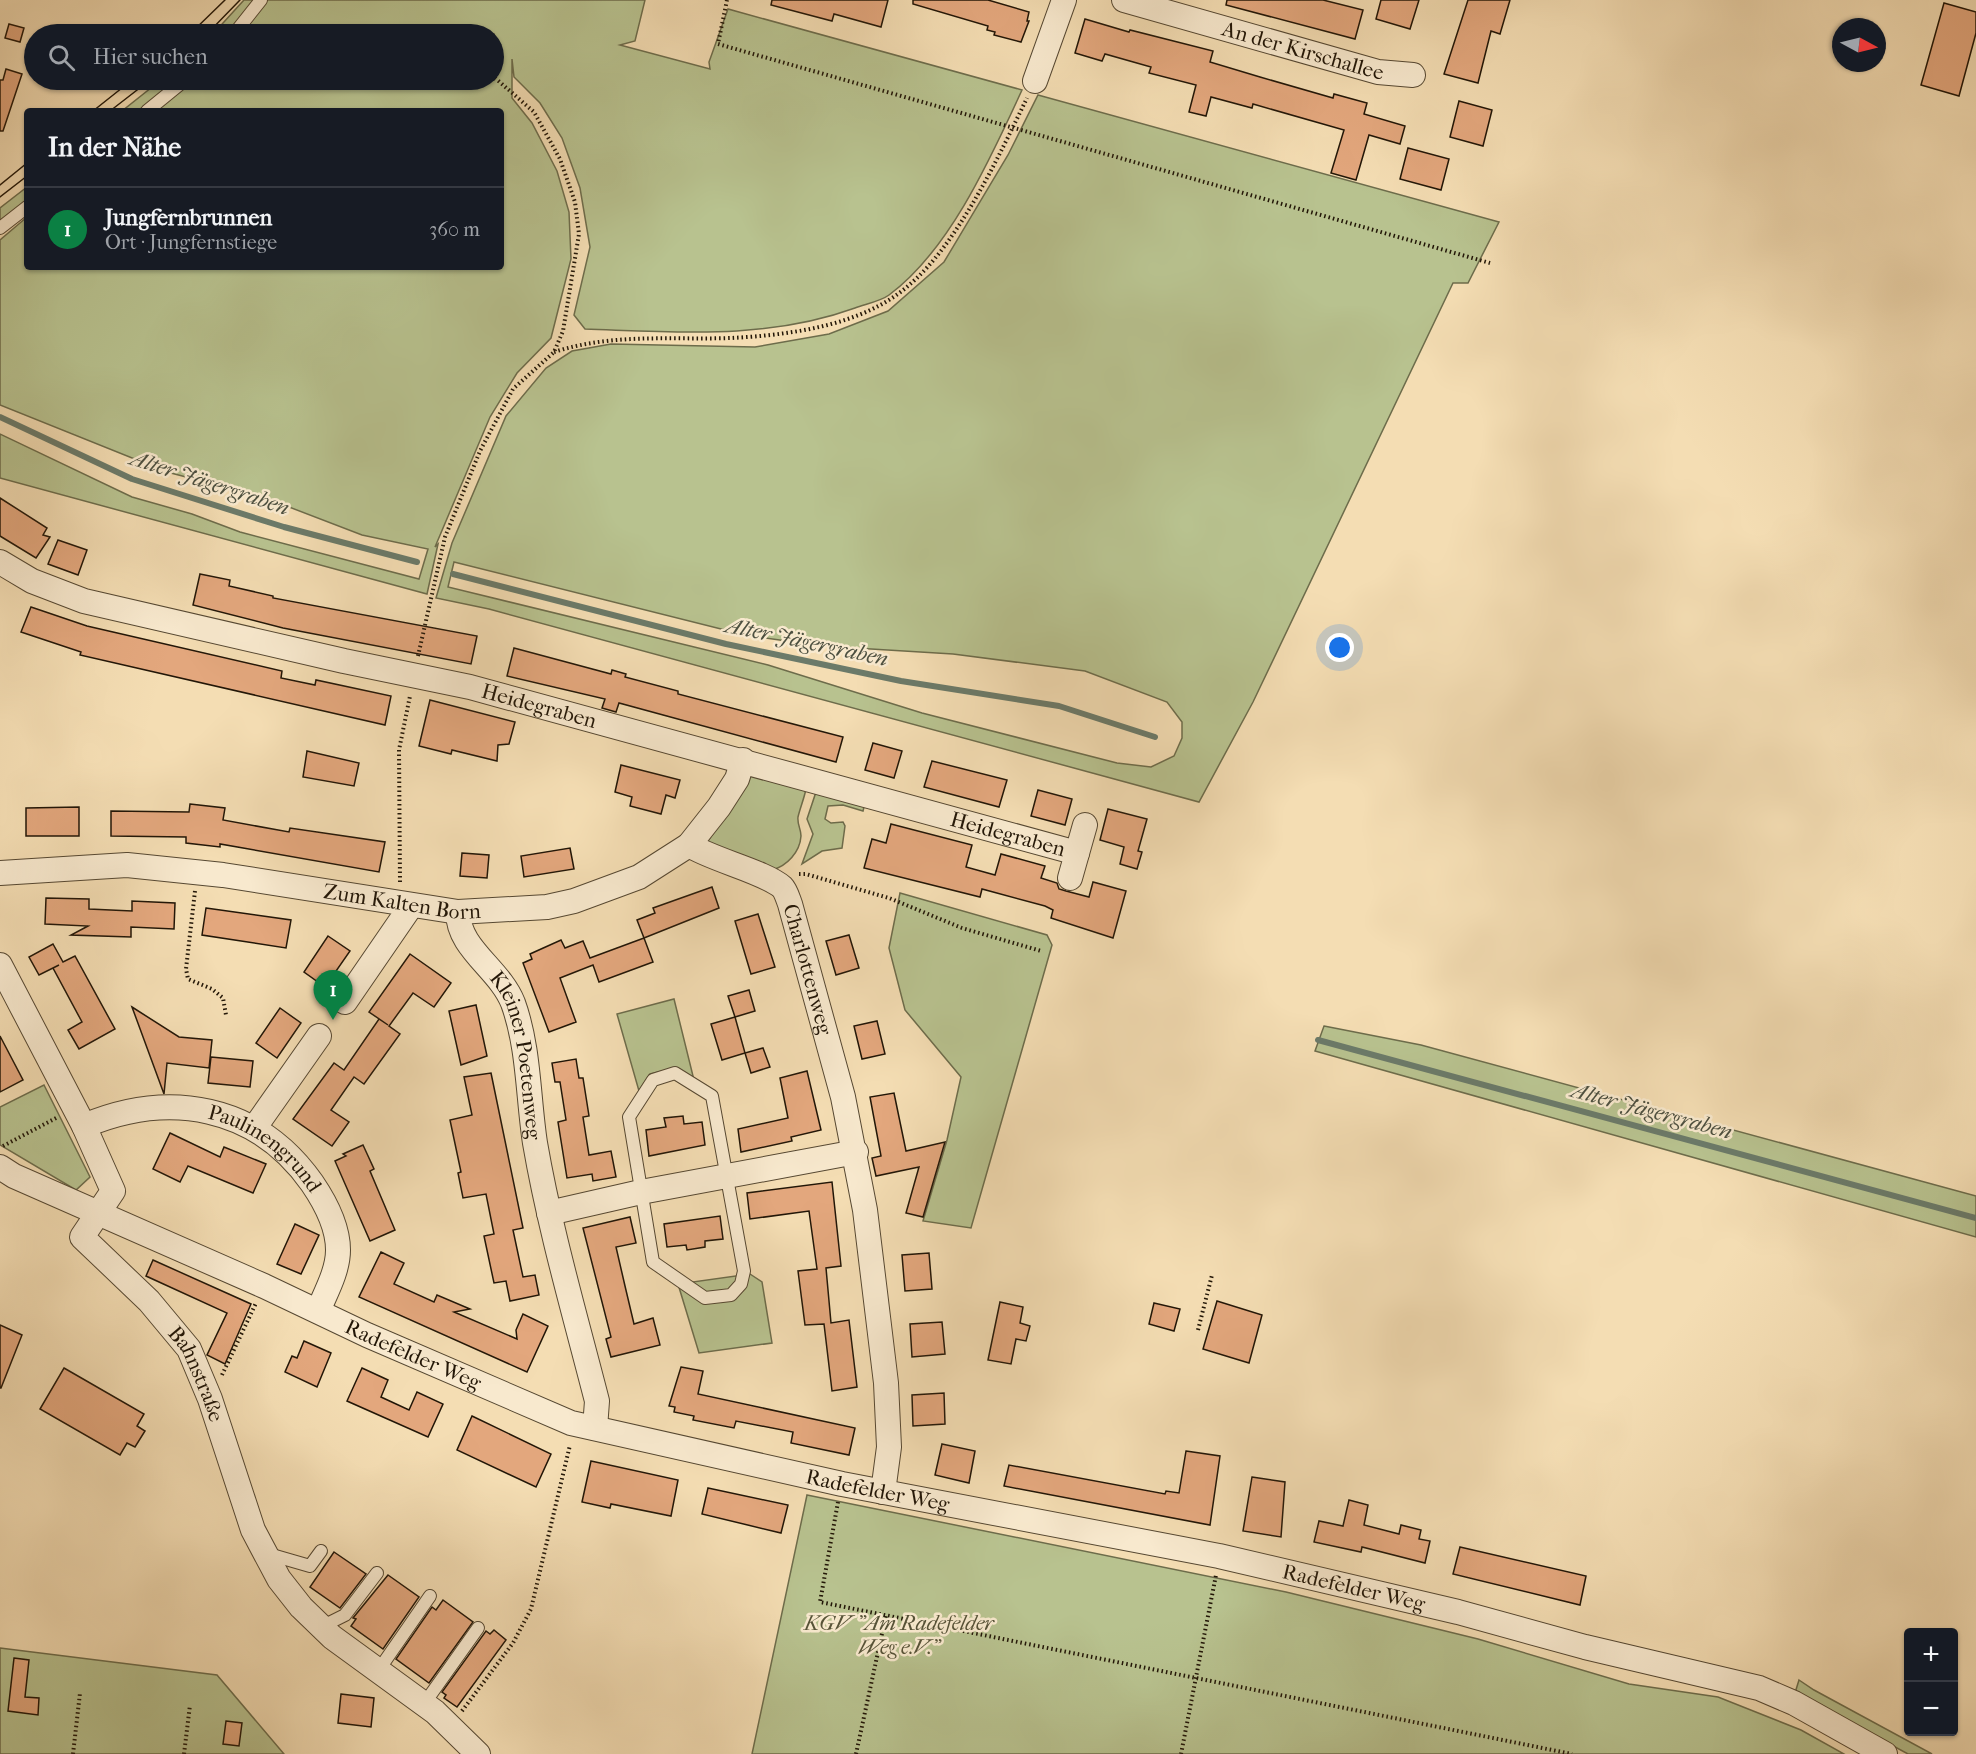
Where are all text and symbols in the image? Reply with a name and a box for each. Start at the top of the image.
street label: An der Kirschallee [1218,16,1384,84]
north arrow [1832,18,1886,72]
search box [24,24,504,90]
icon: search [45,41,78,74]
text: Hier suchen [93,44,208,70]
text: In der Nähe [48,132,181,163]
text: Jungfernbrunnen [105,205,272,231]
text: 1 [64,218,71,241]
text: 360 m [429,218,480,241]
text: Ort · Jungfernstiege [105,231,277,254]
water label: Alter Jägergraben [125,444,293,521]
water label: Alter Jägergraben [721,611,891,672]
your location [1325,633,1354,662]
street label: Heidegraben [479,679,599,733]
street label: Heidegraben [948,807,1068,861]
street label: Zum Kalten Born [322,879,481,924]
street label: Charlottenweg [779,901,838,1038]
street label: Kleiner Poetenweg [485,966,546,1142]
pin: 1 [314,970,352,1020]
water label: Alter Jägergraben [1566,1076,1735,1145]
street label: Paulinengrund [206,1100,327,1197]
street label: Radefelder Weg [341,1314,485,1395]
street label: Bahnstraße [163,1321,229,1425]
street label: Radefelder Weg [804,1464,952,1516]
street label: Radefelder Weg [1280,1559,1428,1616]
park label: KGV "Am Radefelder Weg e.V." [802,1611,995,1659]
map controls [1904,1628,1958,1736]
button: + [1904,1628,1958,1682]
button: − [1904,1682,1958,1736]

